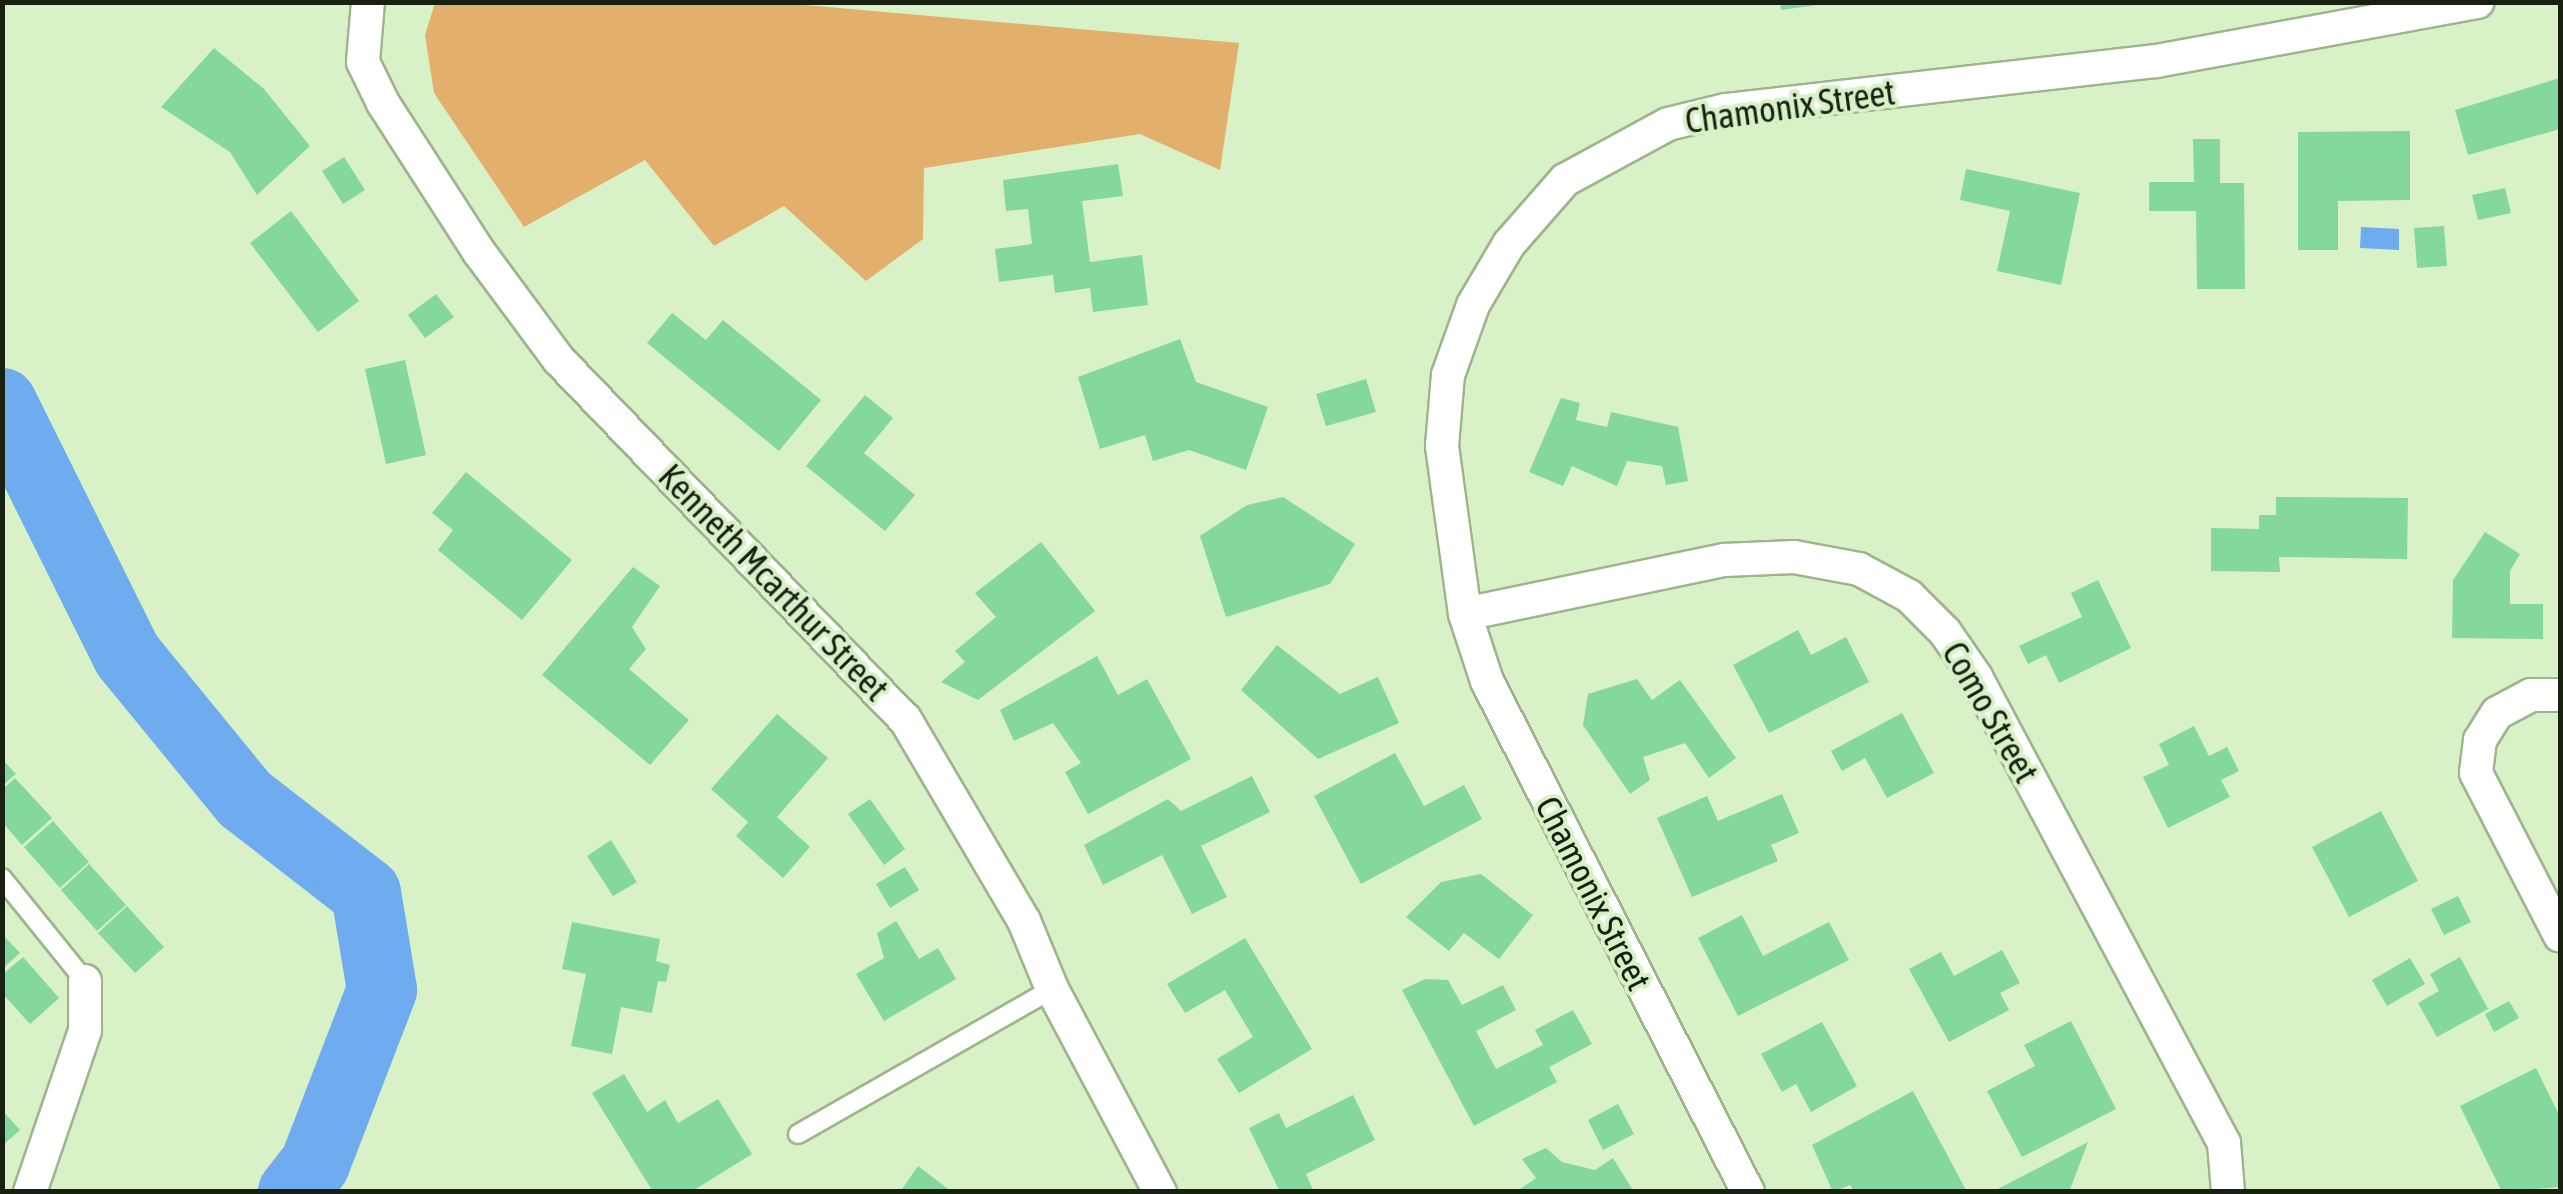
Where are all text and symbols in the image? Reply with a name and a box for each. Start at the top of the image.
street label: Chamonix Street [1682,70,1898,142]
street label: Kenneth Mcarthur Street [650,455,898,709]
street label: Como Street [1934,634,2048,790]
street label: Chamonix Street [1527,789,1661,997]

